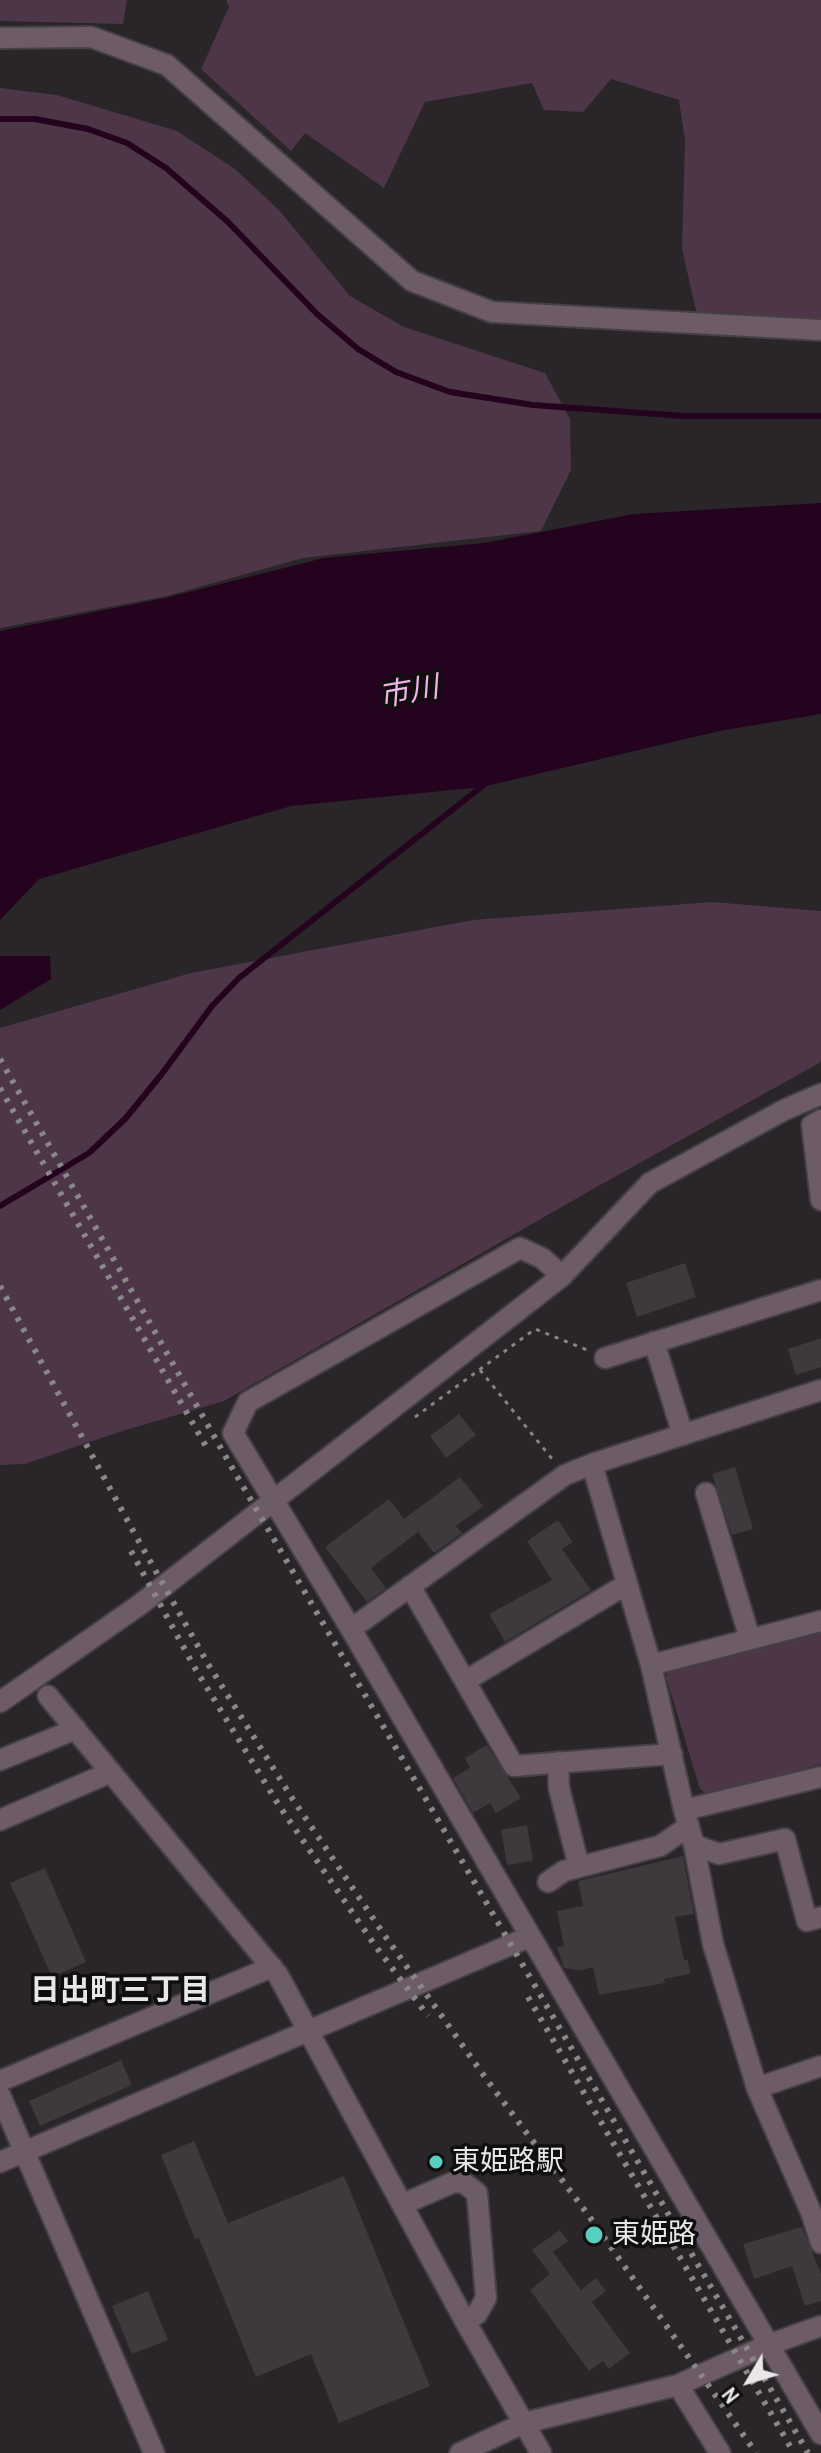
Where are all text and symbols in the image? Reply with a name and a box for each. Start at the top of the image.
water label: 市川 [376,670,442,716]
district label: 日出町三丁目 [30,1974,210,2010]
place label: 東姫路駅 [452,2145,564,2179]
marker: 東姫路駅 [427,2153,445,2171]
place label: 東姫路 [612,2218,696,2252]
marker: 東姫路 [583,2224,605,2246]
north arrow [709,2341,789,2421]
text: N [714,2381,746,2410]

